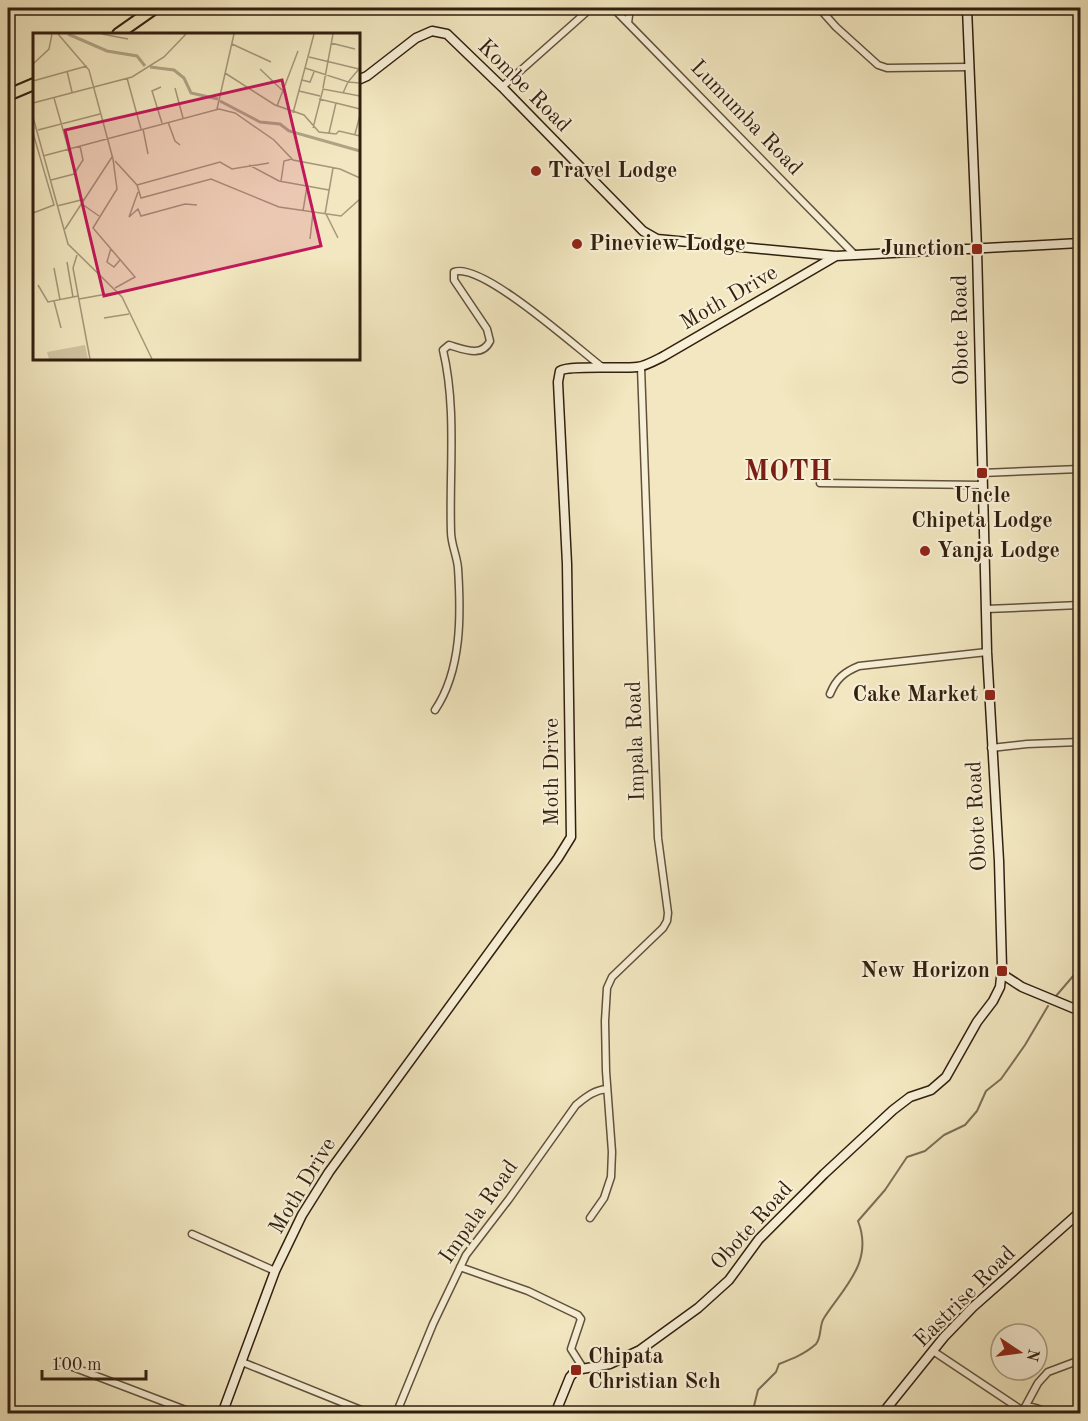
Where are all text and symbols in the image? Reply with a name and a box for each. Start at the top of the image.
inset map [33,33,360,360]
street label: Kombe Road [473,35,575,137]
street label: Lumumba Road [686,56,806,180]
place label: Travel Lodge [548,160,677,182]
marker: Travel Lodge [529,164,543,178]
place label: Pineview Lodge [589,233,746,255]
marker: Pineview Lodge [570,237,584,251]
place label: Junction [881,238,965,260]
marker: Junction [970,242,984,256]
street label: Moth Drive [677,261,781,335]
street label: Obote Road [949,275,973,385]
district label: MOTH [744,459,832,487]
marker: Uncle Chipeta Lodge [975,466,989,480]
place label: Uncle Chipeta Lodge [911,485,1053,532]
place label: Yanja Lodge [937,540,1060,562]
marker: Yanja Lodge [918,544,932,558]
street label: Impala Road [623,680,649,802]
place label: Cake Market [852,684,978,706]
marker: Cake Market [983,688,997,702]
street label: Moth Drive [541,718,563,826]
street label: Obote Road [963,760,991,872]
place label: New Horizon [861,960,990,982]
marker: New Horizon [995,964,1009,978]
street label: Moth Drive [266,1134,340,1238]
street label: Impala Road [435,1156,523,1268]
street label: Obote Road [707,1178,797,1274]
street label: Eastrise Road [910,1242,1020,1352]
north arrow [989,1322,1049,1382]
scale bar [42,1343,146,1381]
place label: Chipata Christian Sch [588,1346,721,1393]
text: N [1022,1347,1041,1363]
text: 100 m [51,1356,102,1374]
marker: Chipata Christian Sch [569,1363,583,1377]

